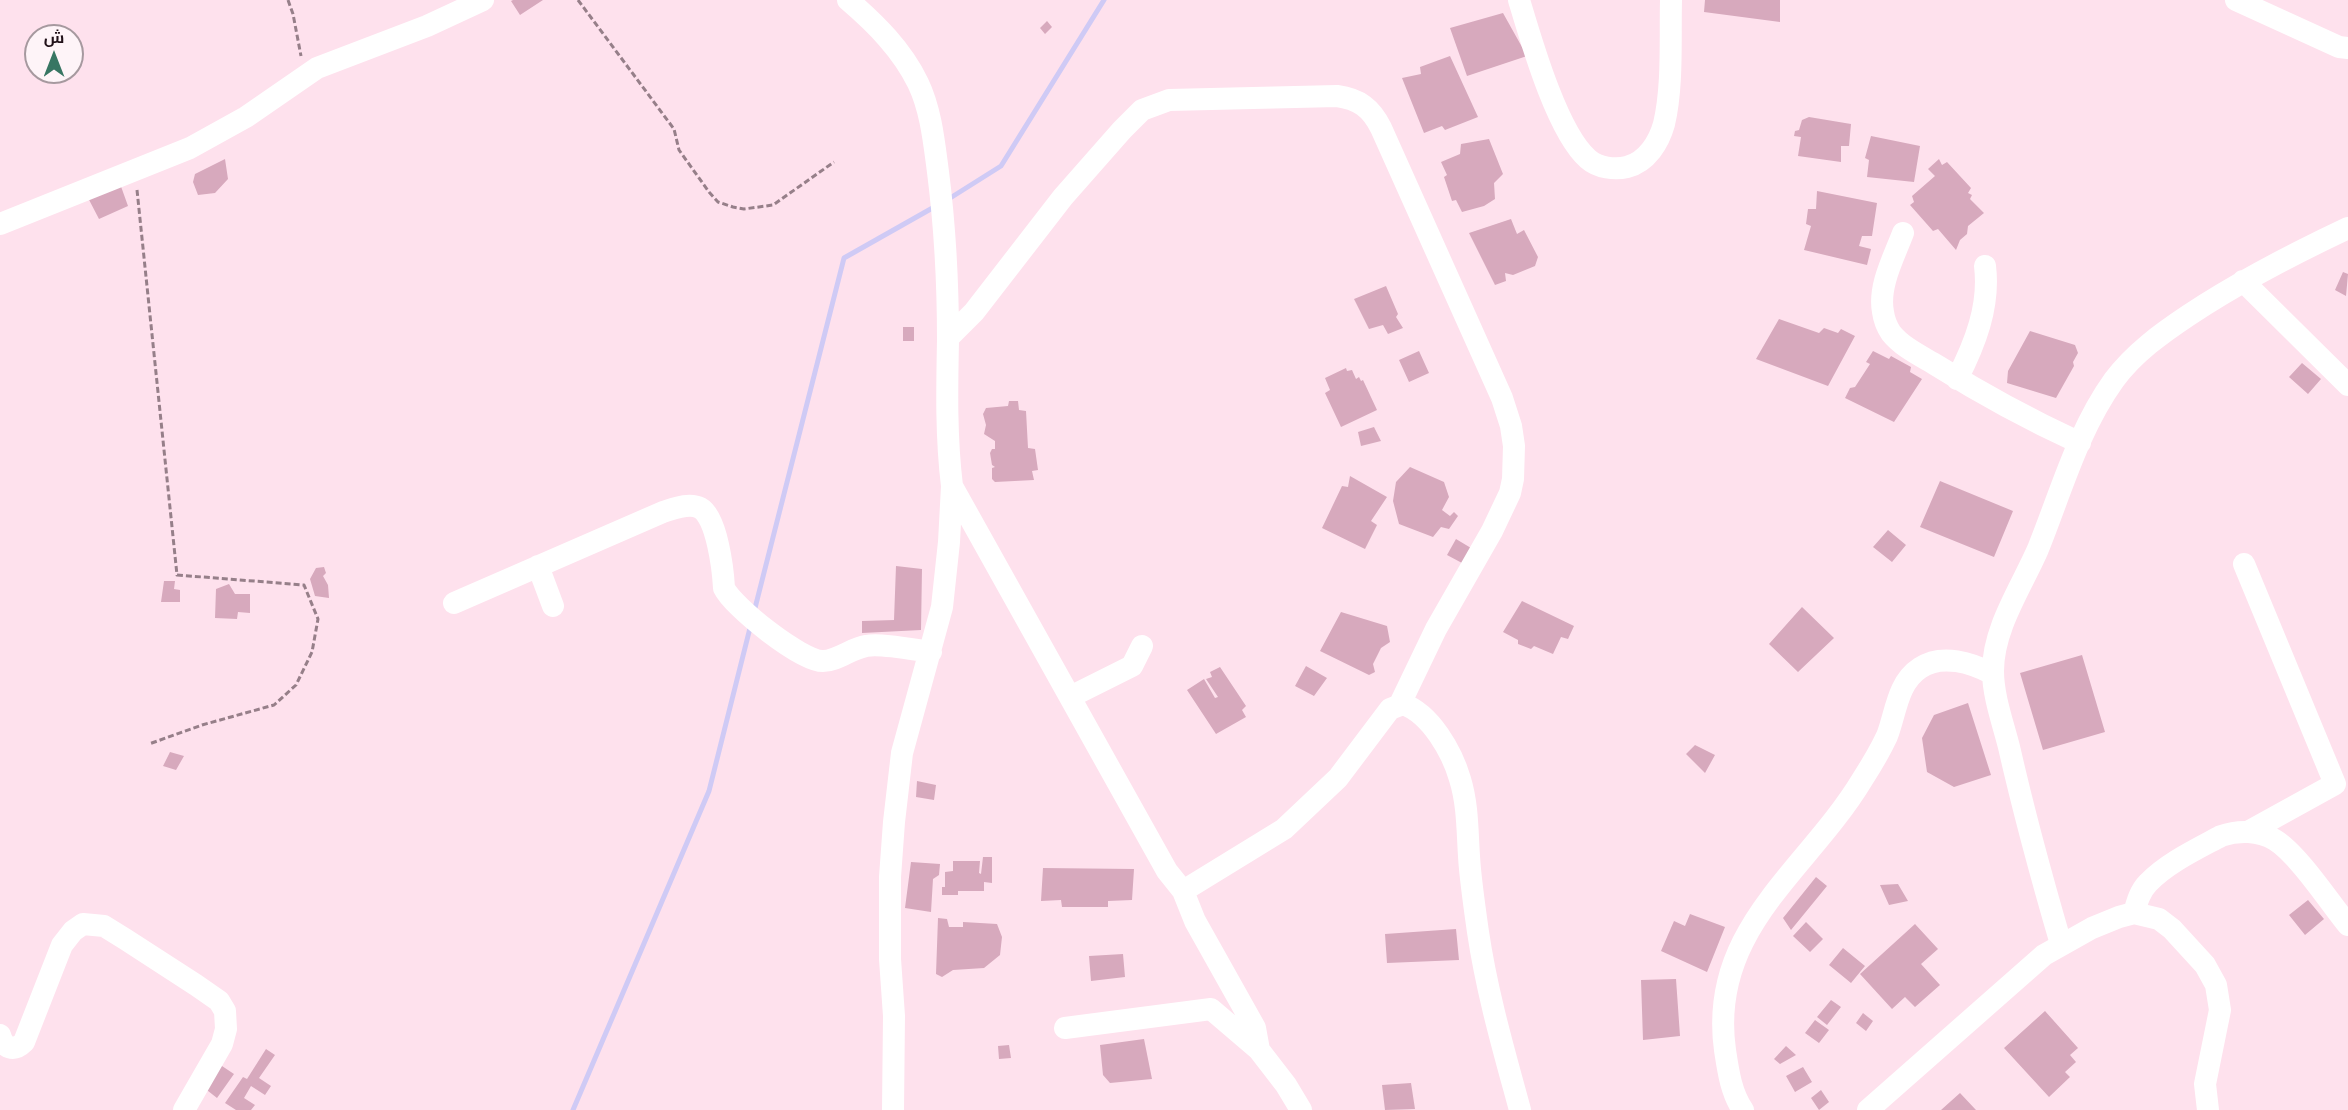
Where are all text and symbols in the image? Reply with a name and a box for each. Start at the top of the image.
north arrow [24,24,84,84]
text: ش [44,28,64,47]

